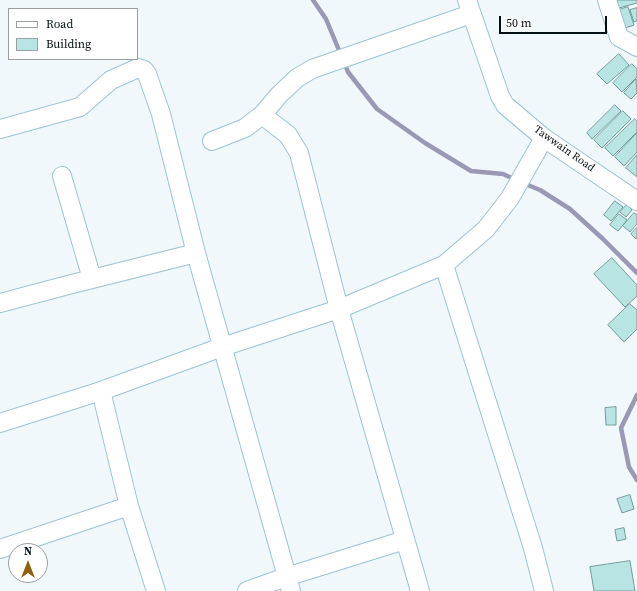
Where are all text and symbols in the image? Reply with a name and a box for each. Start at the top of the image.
legend [8,8,138,60]
scale bar [501,8,609,34]
text: 50 m [506,15,532,31]
text: Road [46,16,73,32]
text: Building [46,36,91,52]
street label: Tawwain Road [531,123,597,175]
north arrow [8,543,48,583]
text: N [24,544,32,559]

